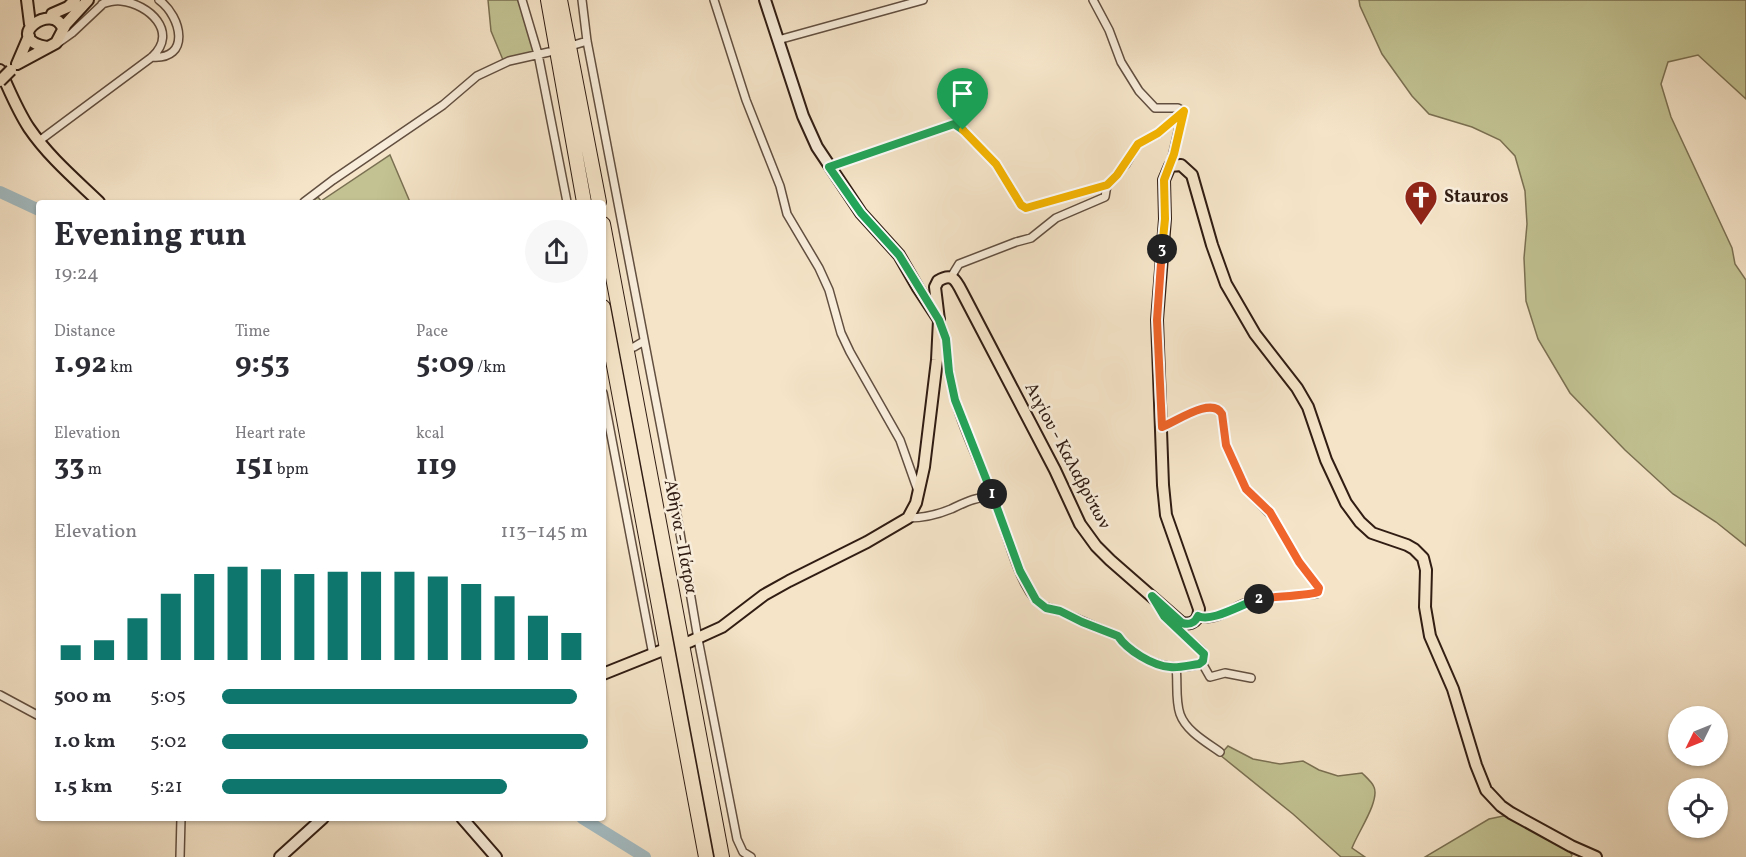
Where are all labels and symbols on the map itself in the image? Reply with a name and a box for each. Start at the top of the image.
pin [937,68,988,130]
church icon: Stauros [1403,179,1439,226]
place label: Stauros [1444,185,1509,210]
pin: 3 [1147,234,1177,264]
street label: Αιγίου - Καλαβρύτων [1018,378,1116,534]
street label: Αθήνα - Πάτρα [657,478,703,597]
pin: 1 [977,479,1007,509]
pin: 2 [1244,584,1274,614]
north arrow [1668,706,1728,766]

